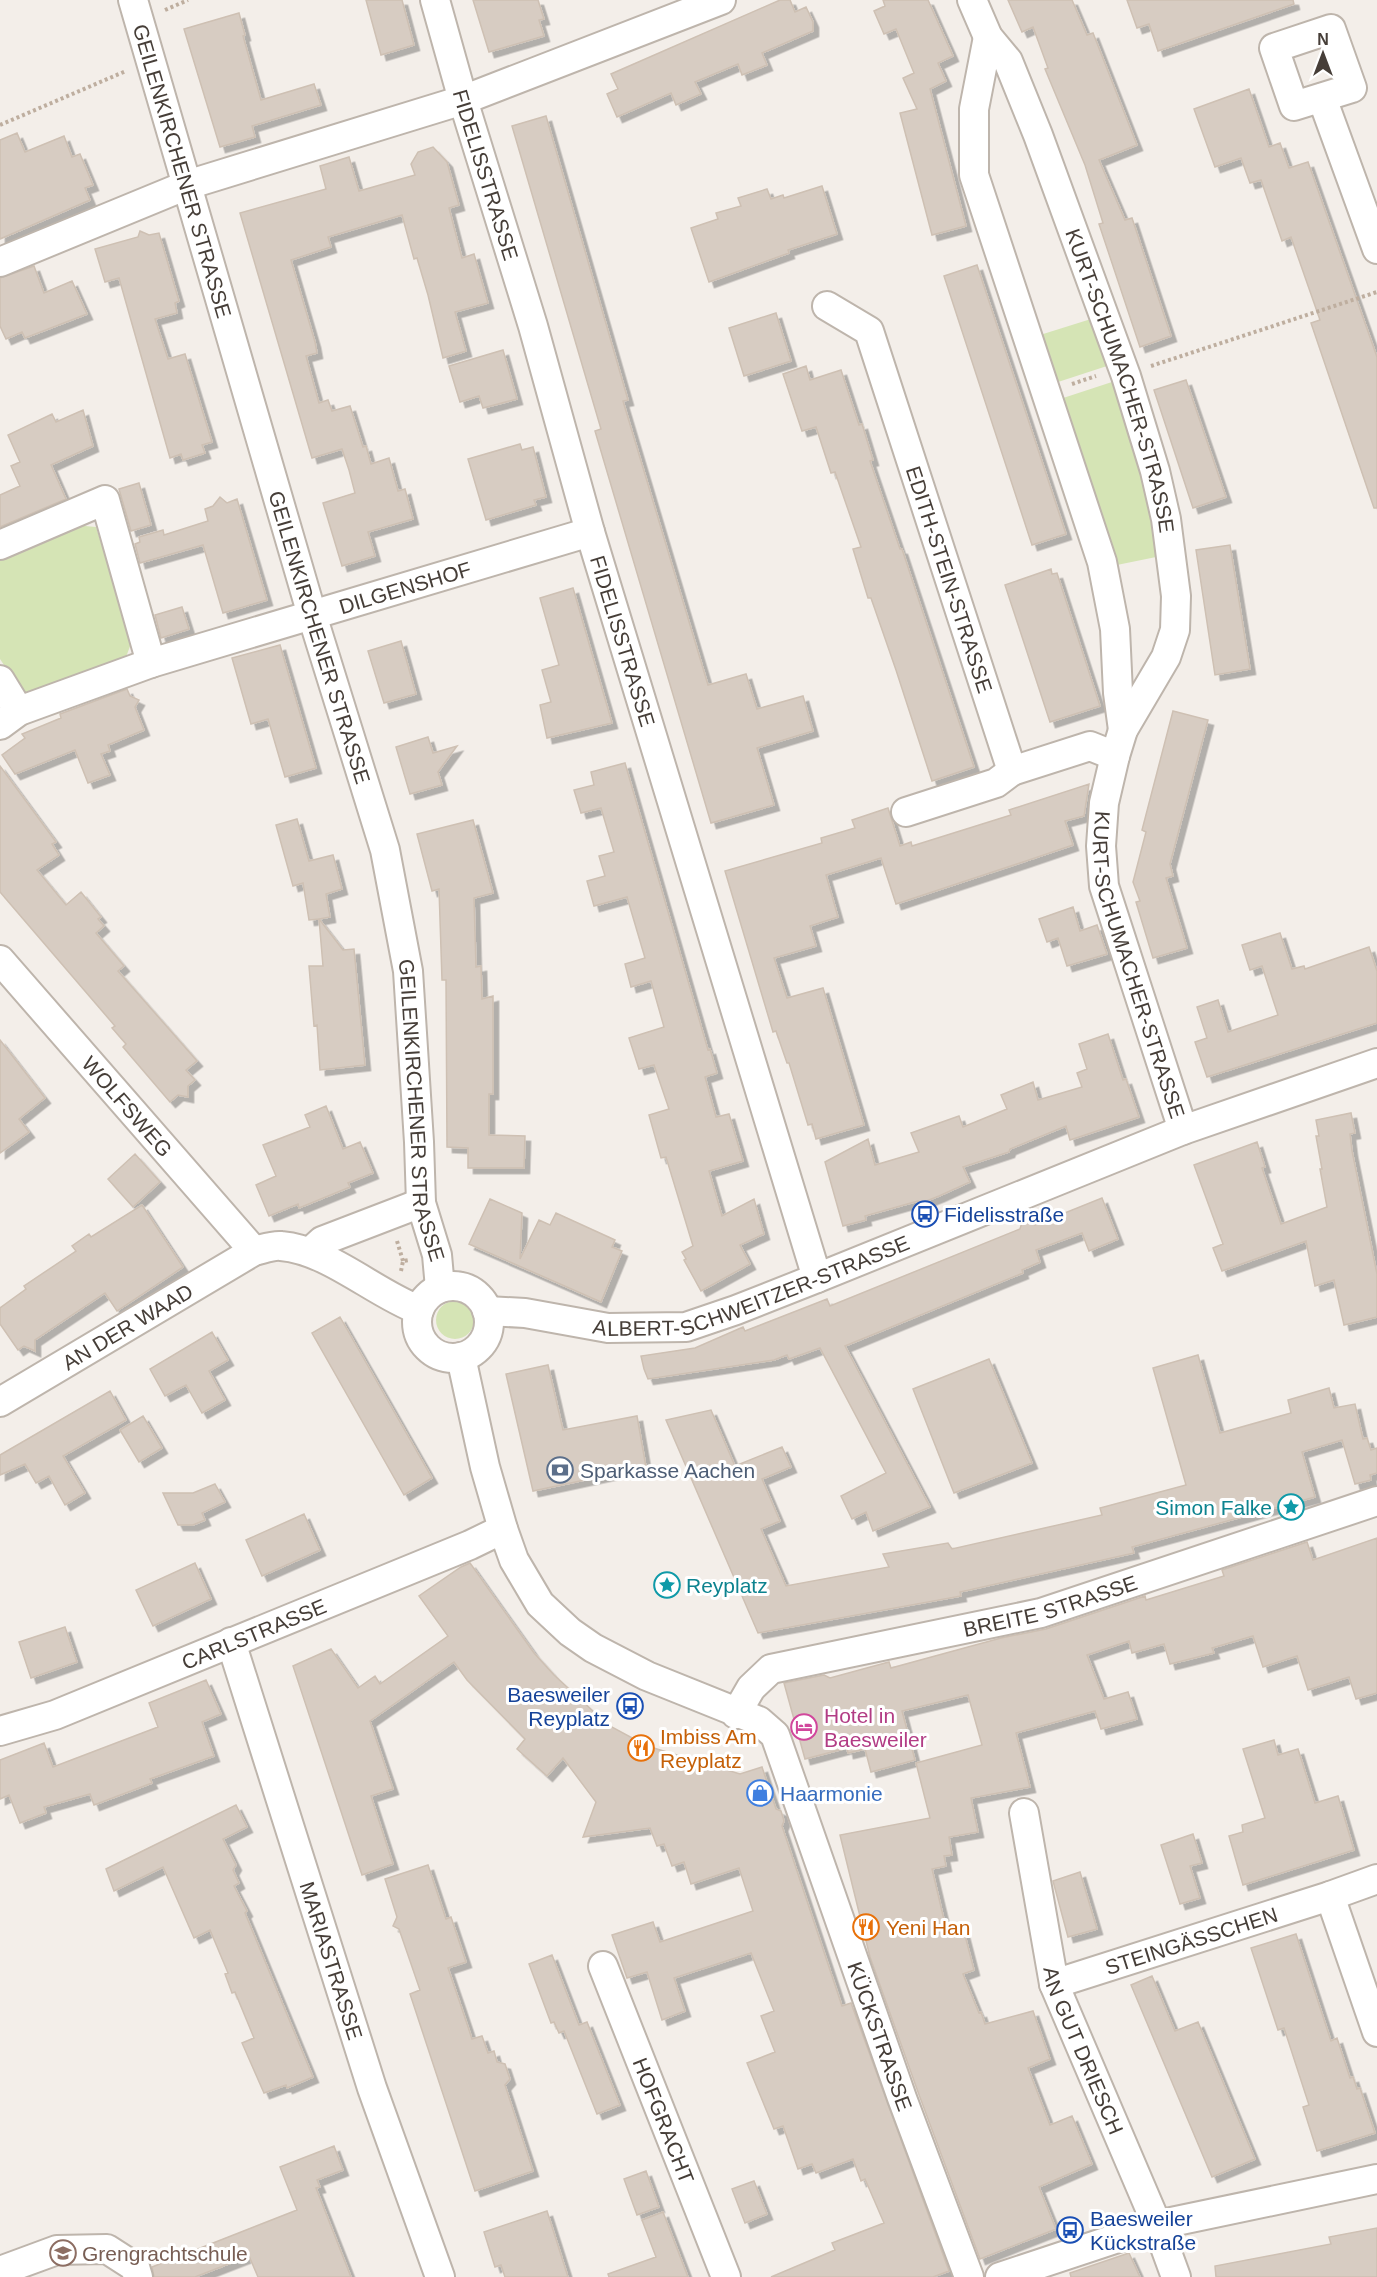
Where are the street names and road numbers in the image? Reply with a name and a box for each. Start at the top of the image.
street label: GEILENKIRCHENER STRASSE [129,21,236,320]
street label: FIDELISSTRASSE [449,87,523,263]
street label: KURT-SCHUMACHER-STRASSE [1062,225,1179,534]
street label: EDITH-STEIN-STRASSE [902,463,997,696]
street label: GEILENKIRCHENER STRASSE [265,488,375,786]
street label: FIDELISSTRASSE [586,553,660,729]
street label: DILGENSHOF [336,557,474,618]
street label: KURT-SCHUMACHER-STRASSE [1089,810,1190,1121]
street label: GEILENKIRCHENER STRASSE [394,957,450,1264]
street label: WOLFSWEG [78,1052,177,1161]
street label: ALBERT-SCHWEITZER-STRASSE [591,1230,912,1340]
street label: AN DER WAAD [58,1279,196,1374]
street label: BREITE STRASSE [961,1570,1140,1640]
street label: CARLSTRASSE [178,1594,329,1673]
street label: MARIASTRASSE [296,1879,367,2042]
street label: STEINGÄSSCHEN [1102,1902,1280,1979]
street label: KÜCKSTRASSE [844,1958,917,2114]
street label: AN GUT DRIESCH [1040,1965,1128,2138]
street label: HOFGRACHT [629,2054,699,2187]

